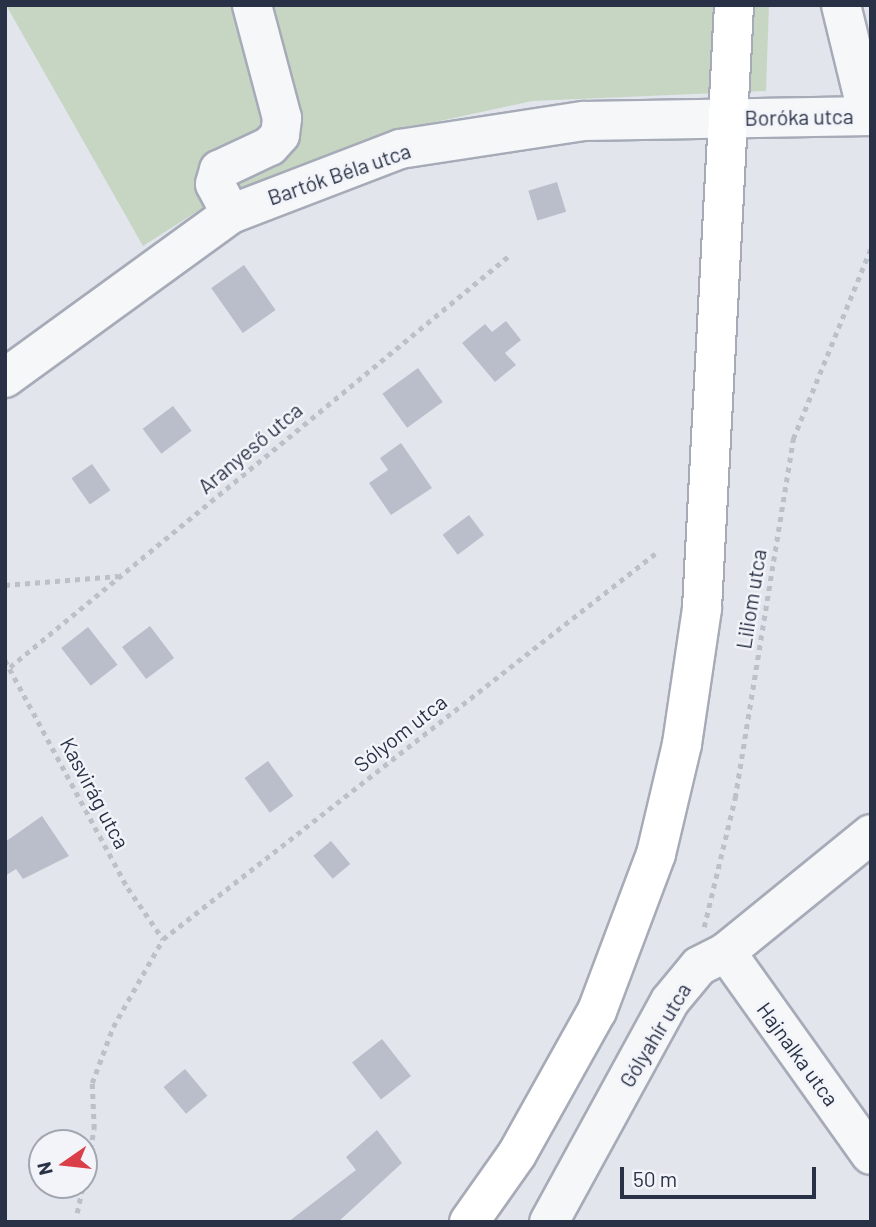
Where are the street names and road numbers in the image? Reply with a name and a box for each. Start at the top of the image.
street label: Boróka utca [744,103,854,131]
street label: Bartók Béla utca [264,138,414,210]
street label: Aranyeső utca [193,397,307,499]
street label: Liliom utca [731,547,771,651]
street label: Sólyom utca [349,689,451,777]
street label: Kasvirág utca [55,733,135,853]
street label: Gólyahír utca [614,978,696,1092]
street label: Hajnalka utca [752,997,844,1111]

